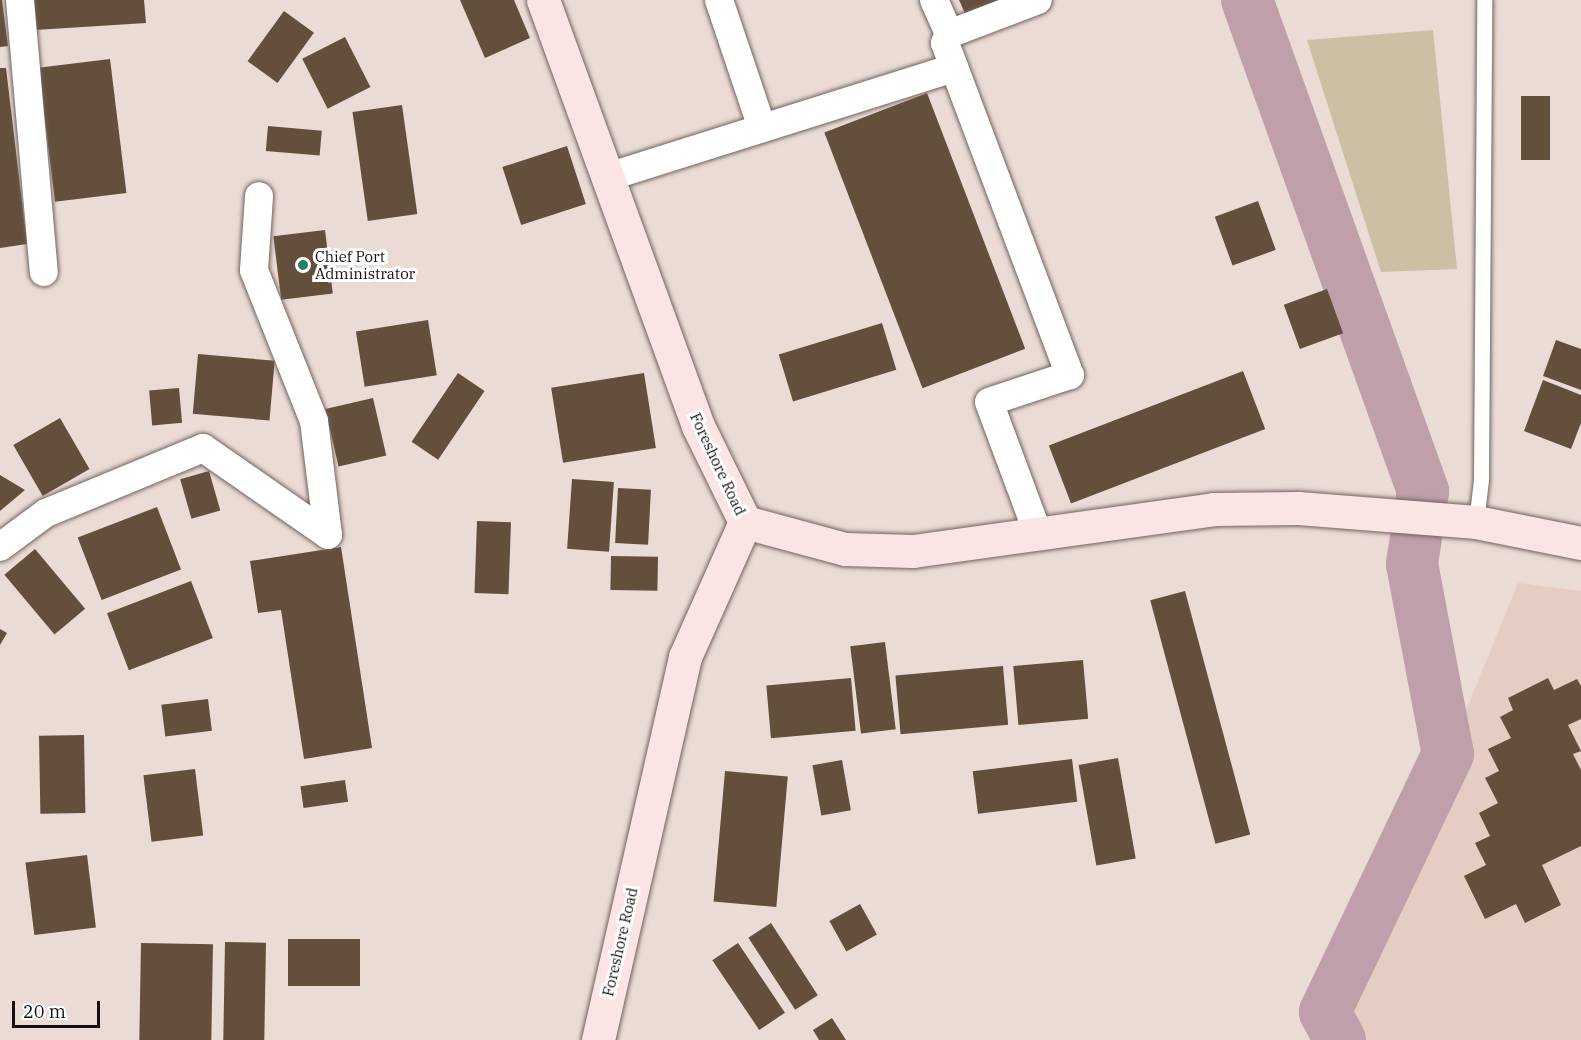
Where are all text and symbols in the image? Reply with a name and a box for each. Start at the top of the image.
place label: Chief Port Administrator [315,247,415,282]
marker: Chief Port Administrator [296,258,310,272]
street label: Foreshore Road [686,410,750,518]
street label: Foreshore Road [599,886,641,998]
scale bar [15,989,104,1027]
text: 20 m [23,1000,66,1023]

